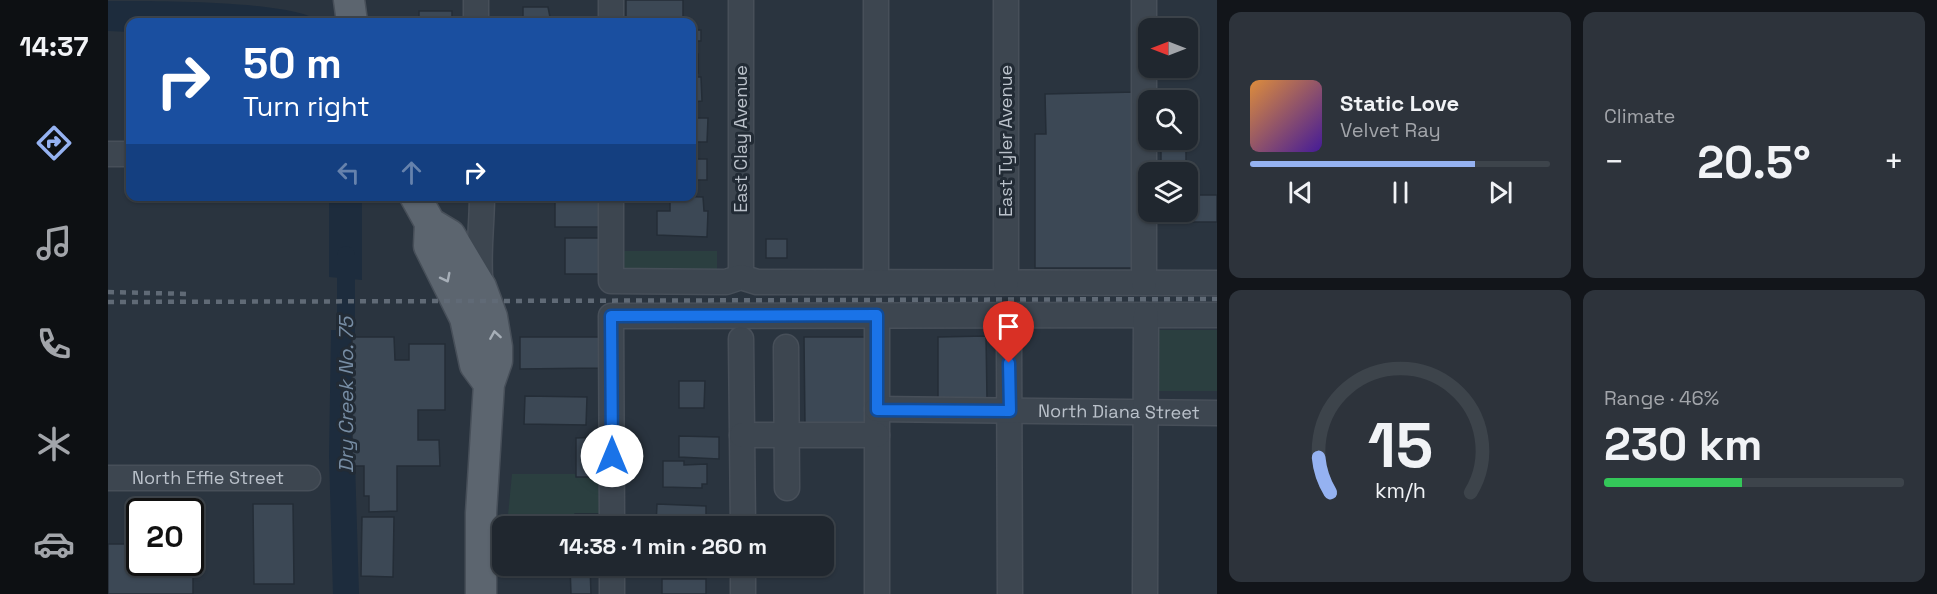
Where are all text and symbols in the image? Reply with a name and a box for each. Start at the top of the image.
north arrow [1138,18,1198,78]
map controls [1138,18,1198,222]
text: 14:37 [20,29,88,64]
text: 50 m [243,37,342,90]
icon: right [144,42,222,120]
street label: East Clay Avenue [729,65,752,213]
street label: East Tyler Avenue [994,65,1017,217]
text: Turn right [243,89,370,124]
text: Static Love [1340,89,1459,117]
button: search [1138,90,1198,150]
text: Climate [1604,103,1675,129]
text: Velvet Ray [1340,117,1441,143]
icon: directions [33,122,75,164]
text: 20.5° [1697,134,1811,191]
text: − [1604,141,1624,183]
text: + [1884,141,1904,183]
icon: left [332,156,365,189]
icon: ahead [395,156,428,189]
icon: right [458,156,491,189]
button: layers [1138,162,1198,222]
icon: previous [1284,176,1317,209]
icon: pause [1384,176,1417,209]
icon: next [1484,176,1517,209]
icon: music [33,222,75,264]
one-way arrow [438,272,450,283]
pin [983,301,1034,363]
icon: arrive [992,310,1025,343]
water label: Dry Creek No. 75 [333,314,359,473]
icon: phone [33,323,75,365]
one-way arrow [489,331,502,341]
text: Range · 46% [1604,385,1719,411]
street label: North Diana Street [1038,399,1200,424]
text: 15 [1367,406,1433,485]
text: 230 km [1604,416,1763,473]
icon: climate [33,423,75,465]
position arrow [580,424,644,488]
street label: North Effie Street [132,466,284,489]
text: km/h [1374,477,1426,504]
speed limit sign: 20 [126,498,204,576]
icon: car [33,523,75,565]
text: 14:38 · 1 min · 260 m [559,532,767,560]

